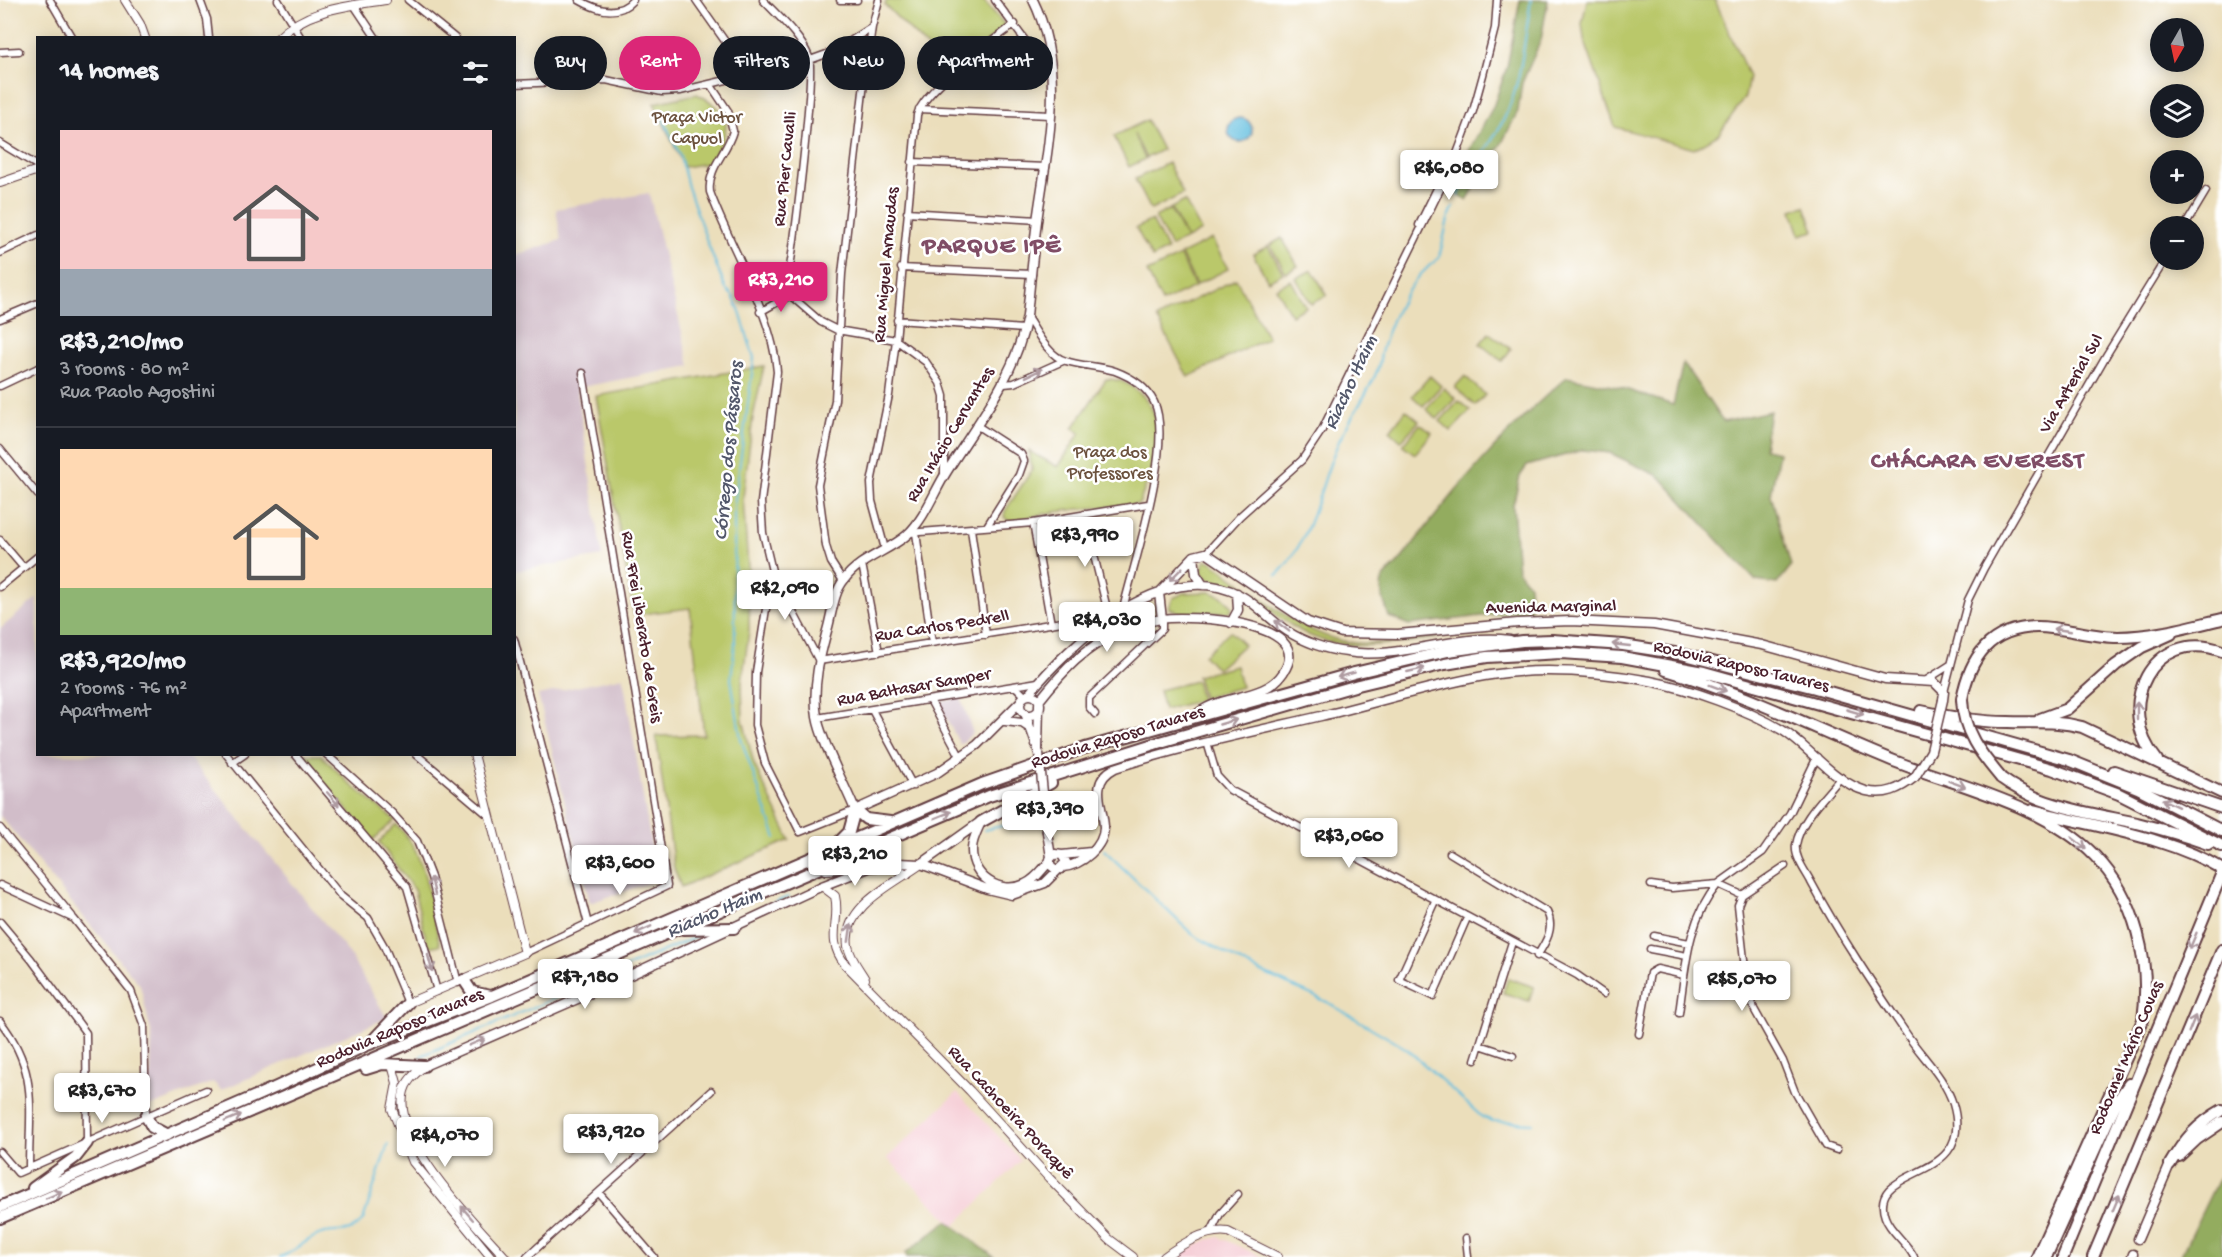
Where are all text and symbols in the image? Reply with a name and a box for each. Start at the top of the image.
north arrow [2150,18,2204,72]
map controls [2150,18,2204,270]
chip: Buy [534,36,607,90]
chip: Rent [619,36,701,90]
chip: Filters [713,36,810,90]
chip: New [822,36,905,90]
chip: Apartment [917,36,1053,90]
icon: filters [459,56,492,89]
text: 14 homes [60,57,158,88]
button: layers [2150,84,2204,138]
park label: Praça Victor Capuol [651,108,744,150]
street label: Rua Pier Cavalli [770,110,802,227]
pin: R$6,080 [1394,150,1504,201]
button: + [2150,150,2204,204]
text: R$6,080 [1414,158,1484,181]
icon: home [222,169,330,277]
street label: Rua Miguel Arnaudas [870,185,904,344]
button: − [2150,216,2204,270]
district label: PARQUE IPÊ [920,233,1062,262]
pin: R$3,210 [726,262,836,313]
text: R$3,210 [748,270,814,293]
text: R$3,210/mo [60,328,183,359]
street label: Via Arterial Sul [2035,331,2109,438]
water label: Riacho Itaim [1320,332,1384,434]
text: 3 rooms · 80 m² [60,359,189,382]
water label: Córrego dos Pássaros [711,359,749,541]
street label: Rua Inácio Cervantes [902,363,1000,506]
one-way arrow [1024,366,1042,378]
text: Rua Paolo Agostini [60,382,215,405]
park label: Praça dos Professores [1066,443,1154,485]
district label: CHÁCARA EVEREST [1871,448,2085,477]
icon: home [222,488,330,596]
pin: R$3,990 [1030,517,1140,568]
text: R$3,990 [1051,525,1119,548]
street label: Rua Frei Liberato de Greis [615,530,667,726]
one-way arrow [1168,566,1183,581]
pin: R$2,090 [730,570,840,621]
text: R$2,090 [751,578,819,601]
street label: Avenida Marginal [1486,596,1617,620]
pin: R$4,030 [1052,602,1162,653]
street label: Rua Carlos Pedrell [873,606,1011,648]
text: R$4,030 [1073,610,1141,633]
one-way arrow [1274,620,1290,633]
one-way arrow [2053,625,2072,636]
street label: Rodovia Raposo Tavares [1651,637,1832,698]
one-way arrow [1612,639,1632,650]
text: R$3,920/mo [60,647,186,678]
street label: Rua Baltasar Samper [836,664,994,712]
one-way arrow [1405,664,1425,675]
one-way arrow [1337,670,1356,681]
text: 2 rooms · 76 m² [60,678,187,701]
one-way arrow [1708,684,1727,695]
text: Apartment [60,701,150,724]
street label: Rodovia Raposo Tavares [1029,701,1208,774]
one-way arrow [2131,701,2143,721]
one-way arrow [1845,707,1864,718]
one-way arrow [1218,716,1237,727]
one-way arrow [1947,780,1966,791]
one-way arrow [326,791,339,807]
pin: R$3,390 [995,791,1105,842]
one-way arrow [2162,797,2180,809]
text: R$3,390 [1016,799,1084,822]
one-way arrow [933,809,951,820]
pin: R$3,060 [1294,818,1404,869]
text: R$3,060 [1315,826,1383,849]
pin: R$3,210 [800,836,910,887]
one-way arrow [2071,836,2087,849]
text: R$3,210 [822,844,888,867]
pin: R$3,600 [565,845,675,896]
text: R$3,600 [586,853,654,876]
one-way arrow [427,877,438,896]
water label: Riacho Itaim [664,883,767,944]
one-way arrow [844,923,855,943]
one-way arrow [634,925,652,936]
one-way arrow [2187,932,2198,950]
one-way arrow [425,953,436,972]
pin: R$7,180 [530,959,640,1010]
pin: R$5,070 [1687,961,1797,1012]
text: R$7,180 [552,967,618,990]
text: R$5,070 [1707,969,1777,992]
street label: Rodoanel Mário Covas [2085,977,2169,1138]
street label: Rodovia Raposo Tavares [313,984,488,1074]
one-way arrow [2187,1015,2198,1034]
one-way arrow [468,1036,486,1047]
street label: Rua Cachoeira Poraquê [943,1042,1078,1185]
pin: R$3,670 [47,1073,157,1124]
text: R$3,670 [68,1081,136,1104]
one-way arrow [223,1112,242,1123]
pin: R$3,920 [556,1114,666,1165]
pin: R$4,070 [390,1117,500,1168]
text: R$3,920 [577,1122,645,1145]
text: R$4,070 [411,1125,479,1148]
one-way arrow [44,1189,62,1200]
one-way arrow [2111,1195,2122,1213]
one-way arrow [460,1205,473,1221]

